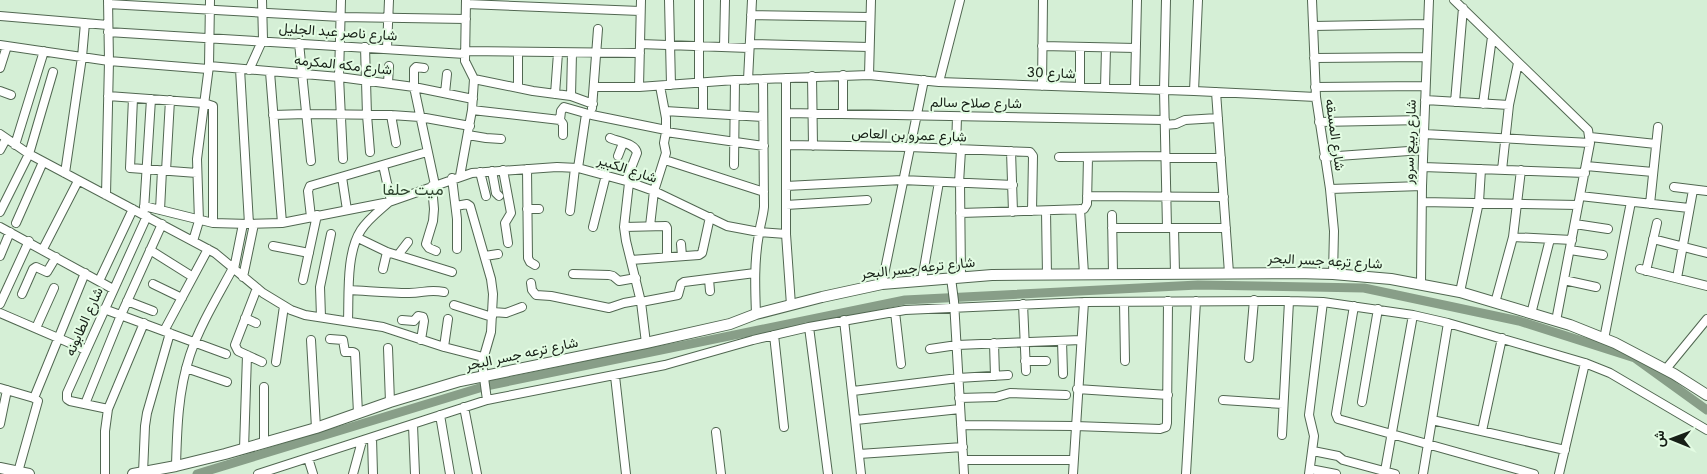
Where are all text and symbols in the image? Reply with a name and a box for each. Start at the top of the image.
street label: شارع ناصر عبد الجليل [278,20,398,47]
street label: شارع مكه المكرمه [293,52,393,81]
street label: شارع 30 [1026,65,1076,84]
street label: شارع صلاح سالم [930,95,1022,114]
street label: شارع المسقه [1320,98,1347,172]
street label: شارع ربيع سرور [1401,99,1422,186]
street label: شارع عمرو بن العاص [851,125,967,148]
street label: شارع الكبير [594,152,659,189]
district label: ميت حلفا [383,181,443,201]
street label: شارع ترعه جسر البحر [1266,250,1383,274]
street label: شارع ترعه جسر البحر [859,255,976,285]
street label: شارع الطابونه [62,285,109,359]
street label: شارع ترعه جسر البحر [463,335,580,376]
north arrow [1647,414,1697,464]
text: ش [1652,430,1669,447]

